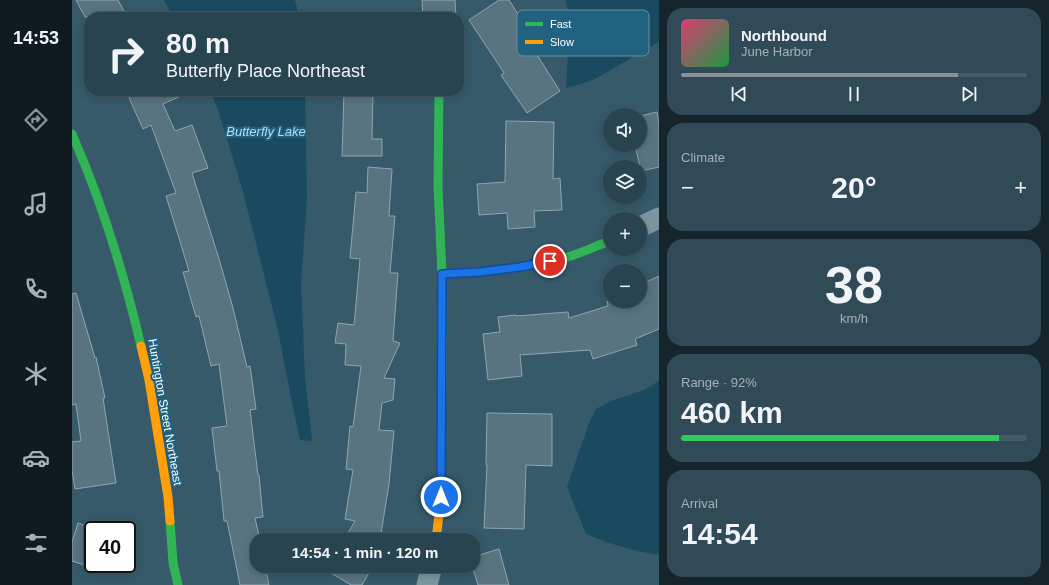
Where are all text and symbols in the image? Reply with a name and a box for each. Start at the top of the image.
legend [517,10,649,56]
text: Fast [550,18,571,30]
text: Northbound [741,27,827,44]
text: 14:53 [13,28,59,48]
icon: right [100,28,152,80]
text: 80 m [166,28,230,59]
text: Slow [550,36,574,48]
text: June Harbor [741,44,813,59]
text: Butterfly Place Northeast [166,61,365,81]
icon: previous [728,83,750,105]
icon: pause [843,83,865,105]
icon: next [958,83,980,105]
icon: directions [22,106,50,134]
map controls [603,108,647,308]
button: sound [603,108,647,152]
water label: Butterfly Lake [226,124,306,139]
text: Climate [681,150,725,165]
button: layers [603,160,647,204]
text: 20° [831,171,877,204]
text: − [681,175,694,200]
text: + [1014,175,1027,200]
icon: music [22,190,50,218]
button: + [603,212,647,256]
pin [533,244,567,278]
icon: arrive [539,250,561,272]
text: 38 [825,256,883,314]
button: − [603,264,647,308]
icon: phone [22,275,50,303]
text: km/h [840,311,868,326]
street label: Huntington Street Northeast [145,338,185,487]
icon: climate [22,360,50,388]
text: Range · 92% [681,375,757,390]
text: 460 km [681,396,783,429]
icon: car [22,444,50,472]
position arrow [420,476,462,518]
text: Arrival [681,496,718,511]
text: 14:54 [681,517,758,550]
speed limit sign: 40 [84,521,136,573]
icon: filters [22,529,50,557]
text: 14:54 · 1 min · 120 m [292,544,438,561]

